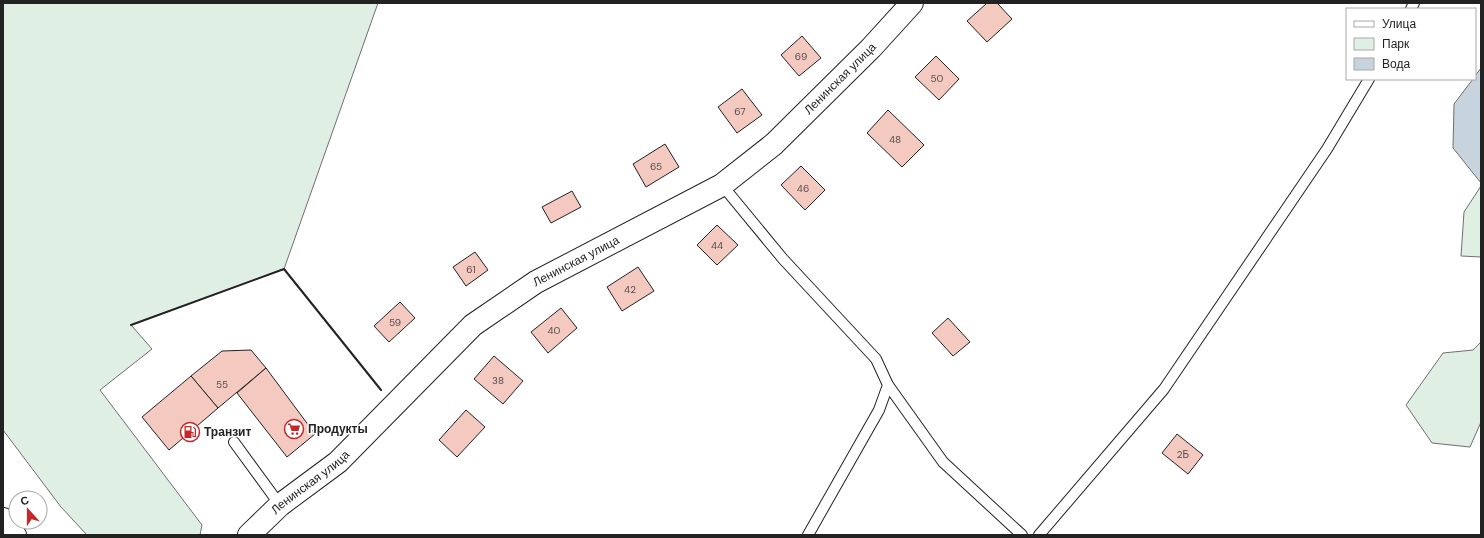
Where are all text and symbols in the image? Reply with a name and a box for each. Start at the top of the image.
legend [1346,8,1476,80]
text: Улица [1382,16,1416,32]
text: Парк [1382,36,1410,52]
street label: Ленинская улица [801,39,880,118]
house number: 69 [795,50,807,63]
text: Вода [1382,56,1410,72]
house number: 50 [931,72,944,85]
house number: 67 [734,105,746,118]
house number: 48 [889,133,901,146]
house number: 65 [650,160,662,173]
house number: 46 [797,182,809,195]
street label: Ленинская улица [530,232,622,290]
house number: 44 [711,239,723,252]
house number: 61 [466,263,476,276]
house number: 42 [624,283,636,296]
house number: 59 [389,316,401,329]
house number: 40 [548,324,561,337]
house number: 38 [492,374,504,387]
house number: 55 [216,378,228,391]
supermarket icon: Продукты [283,418,305,440]
fuel station icon: Транзит [179,421,201,443]
place label: Продукты [308,421,368,437]
place label: Транзит [204,424,251,440]
street label: Ленинская улица [267,447,353,518]
house number: 2Б [1177,448,1190,461]
north arrow [8,490,48,530]
text: С [18,493,31,509]

